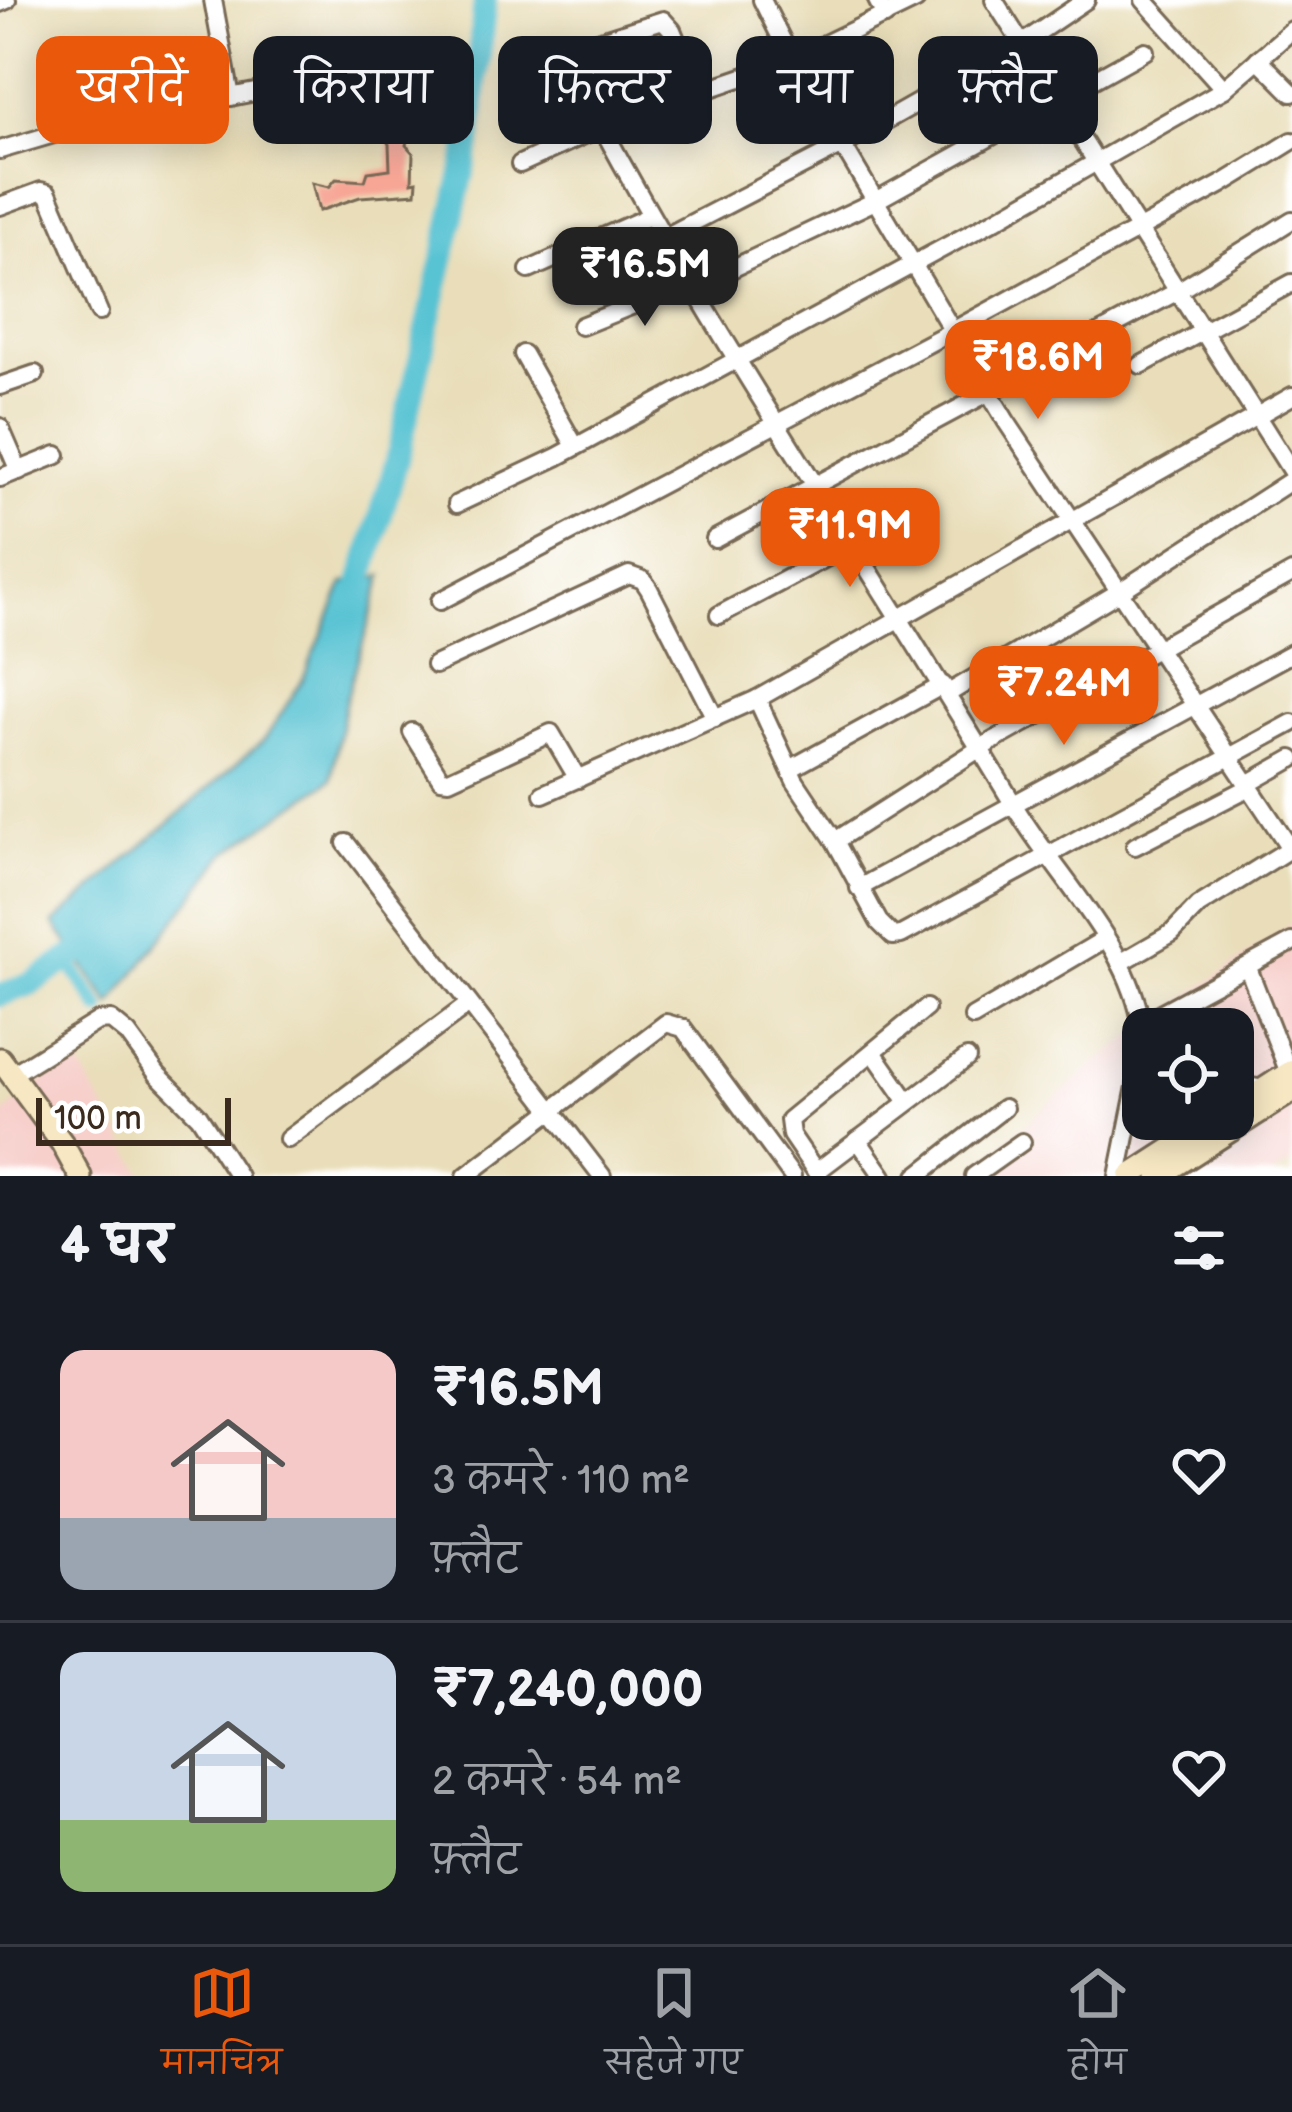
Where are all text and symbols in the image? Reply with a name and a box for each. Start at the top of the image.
chip: खरीदें [36,36,229,144]
chip: किराया [253,36,474,144]
chip: फ़िल्टर [498,36,712,144]
chip: नया [736,36,894,144]
chip: फ़्लैट [918,36,1098,144]
pin: ₹16.5M [547,227,743,329]
text: ₹16.5M [579,242,711,289]
pin: ₹18.6M [940,320,1136,422]
text: ₹18.6M [972,335,1104,382]
pin: ₹11.9M [752,488,948,590]
text: ₹11.9M [788,503,912,550]
pin: ₹7.24M [966,646,1162,748]
text: ₹7.24M [996,661,1132,708]
map controls [1122,1008,1254,1140]
button: locate [1122,1008,1254,1140]
scale bar [36,1092,231,1145]
text: 100 m [54,1099,142,1139]
icon: filters [1166,1215,1232,1281]
text: 4 घर [60,1216,172,1277]
text: ₹16.5M [432,1359,604,1420]
icon: home [156,1398,300,1542]
icon: heart [1166,1437,1232,1503]
text: 3 कमरे · 110 m² [432,1458,690,1505]
text: फ़्लैट [432,1537,521,1584]
text: ₹7,240,000 [432,1660,703,1721]
icon: home [156,1700,300,1844]
icon: heart [1166,1739,1232,1805]
text: 2 कमरे · 54 m² [432,1759,682,1806]
text: फ़्लैट [432,1838,521,1885]
tab: मानचित्र [161,1960,282,2099]
tab: सहेजे गए [605,1960,742,2099]
tab: होम [1065,1960,1131,2099]

